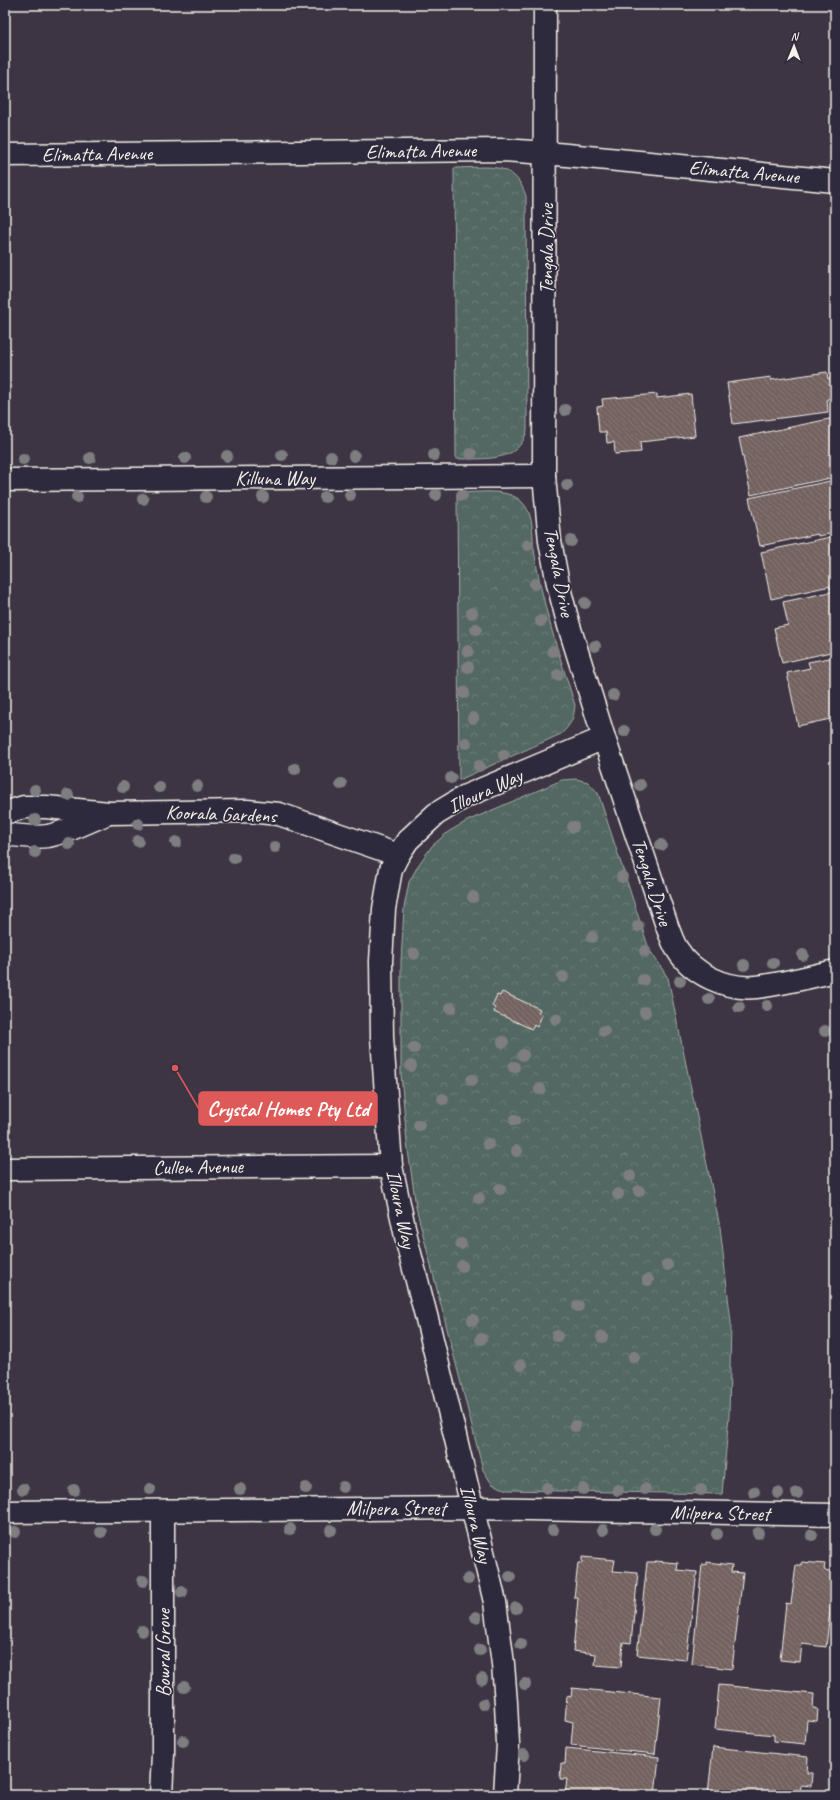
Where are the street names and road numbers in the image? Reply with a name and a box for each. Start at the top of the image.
street label: Elimatta Avenue [366,138,478,164]
street label: Elimatta Avenue [42,141,154,167]
street label: Elimatta Avenue [688,155,802,189]
street label: Tengala Drive [534,202,559,294]
street label: Killuna Way [235,466,317,491]
street label: Tengala Drive [538,525,580,620]
street label: Illoura Way [444,762,528,819]
street label: Koorala Gardens [165,800,279,828]
street label: Tengala Drive [626,835,678,930]
street label: Cullen Avenue [153,1154,245,1180]
street label: Illoura Way [381,1168,422,1253]
street label: Illoura Way [454,1482,498,1568]
street label: Milpera Street [346,1496,449,1521]
street label: Milpera Street [670,1500,773,1526]
street label: Bowral Grove [151,1607,176,1697]

